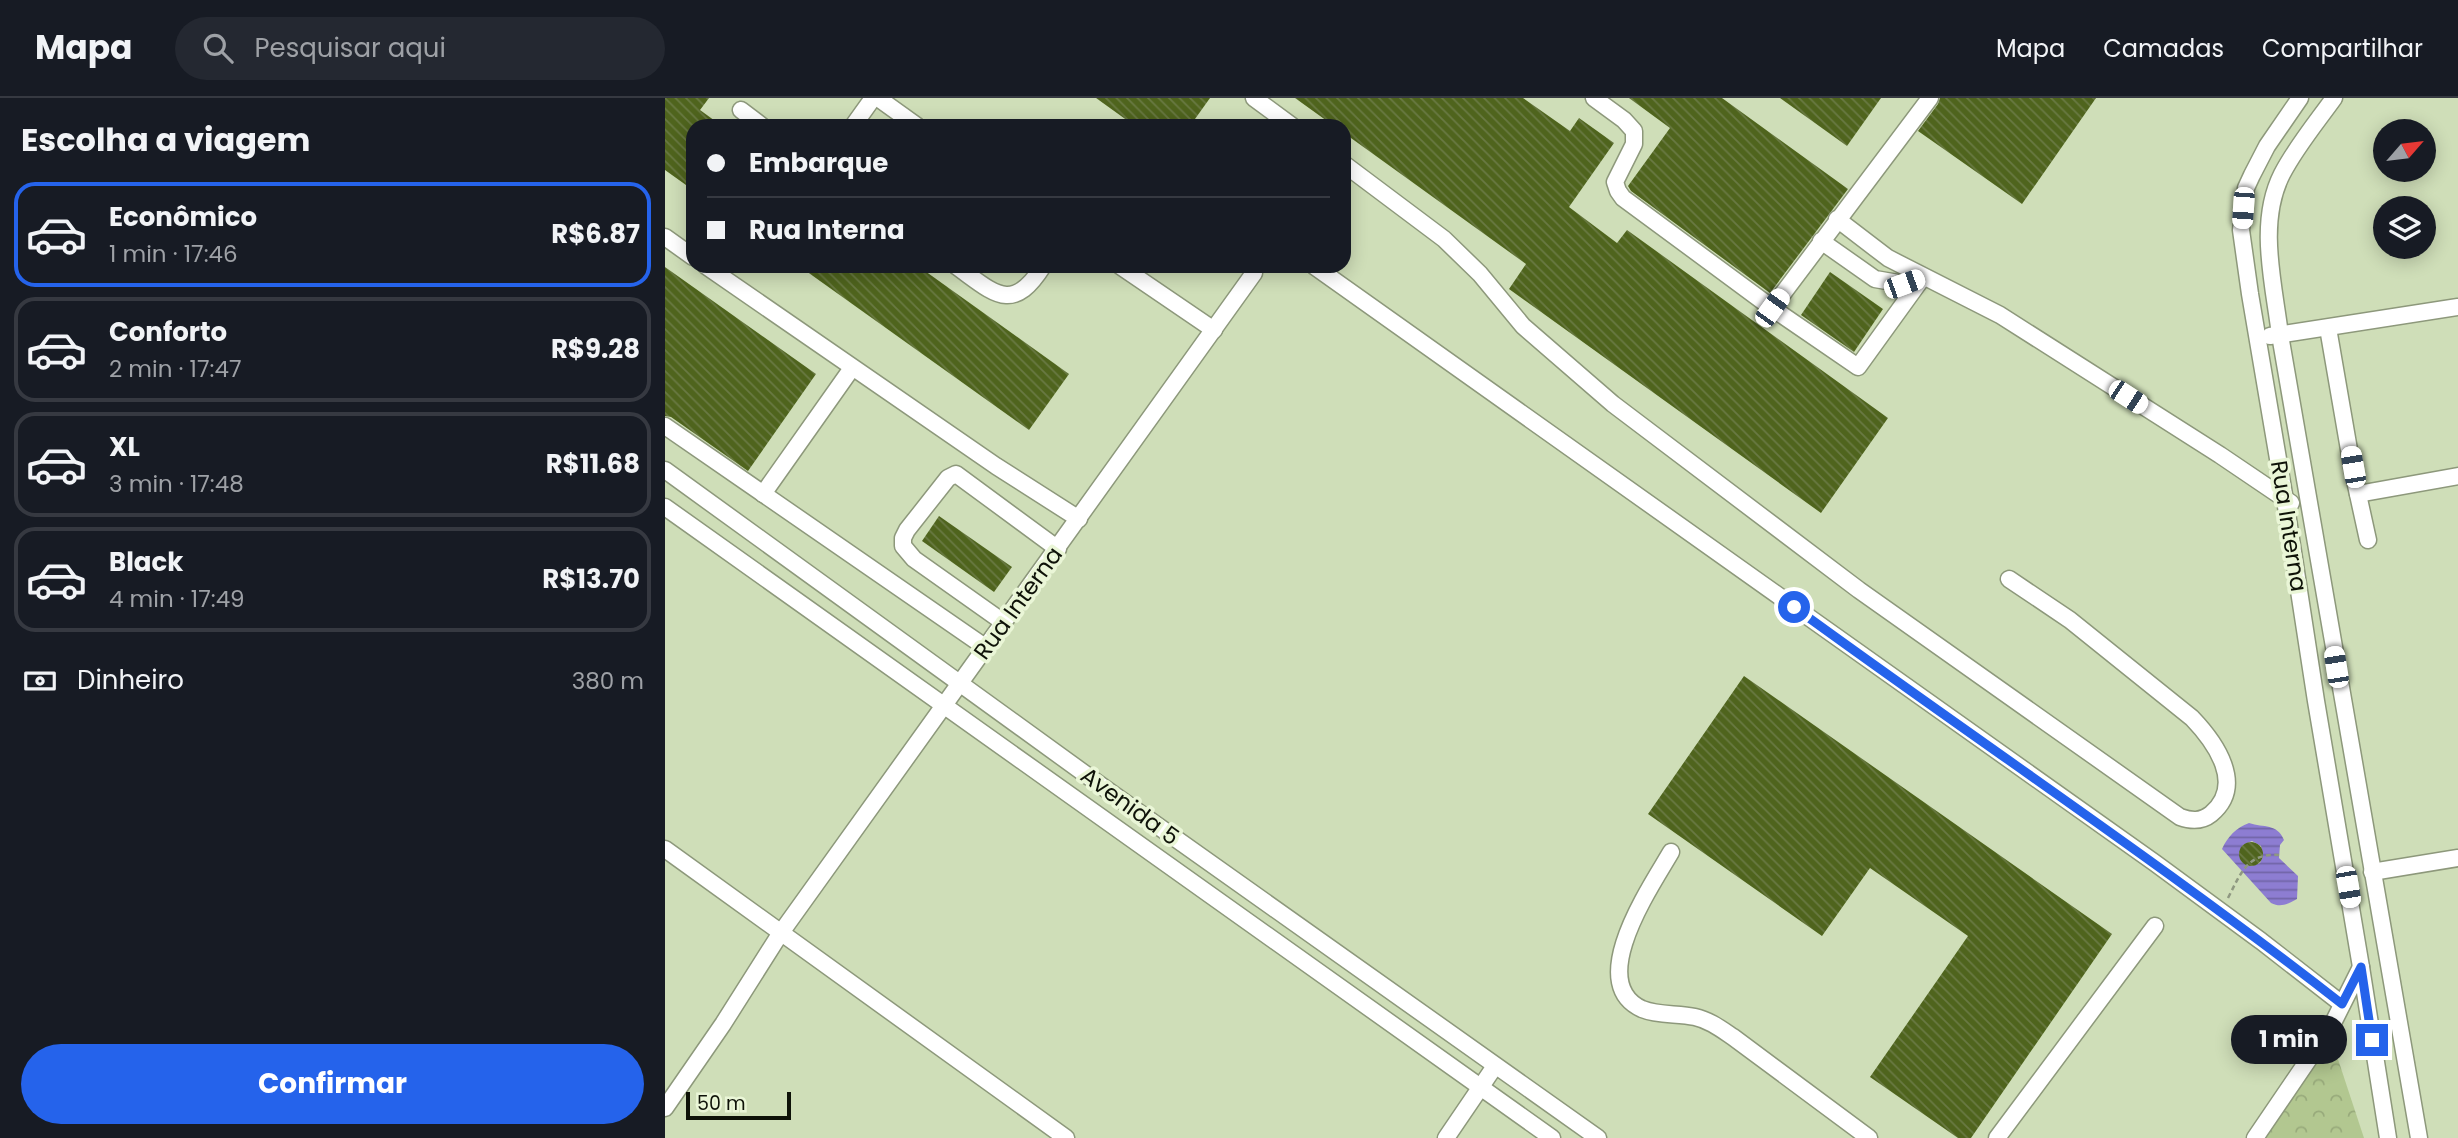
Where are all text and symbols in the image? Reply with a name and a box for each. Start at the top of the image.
search box [175,17,665,80]
text: Mapa [35,24,133,71]
icon: search [199,29,237,67]
text: Pesquisar aqui [255,30,446,66]
text: Mapa [1996,32,2065,65]
text: Camadas [2103,32,2224,65]
text: Compartilhar [2262,32,2423,65]
text: Escolha a viagem [21,117,310,162]
north arrow [2373,119,2436,182]
map controls [2373,119,2436,259]
text: Embarque [749,145,888,181]
car [2232,186,2255,230]
button: layers [2373,196,2436,259]
text: Econômico [109,199,257,235]
icon: car [25,203,88,266]
text: Rua Interna [749,212,905,248]
text: R$6.87 [551,216,640,252]
text: 1 min · 17:46 [109,238,238,270]
car [1881,267,1928,301]
car [1752,285,1793,331]
text: Conforto [109,314,227,350]
icon: car [25,318,88,381]
text: R$9.28 [551,331,640,367]
text: 2 min · 17:47 [109,353,241,385]
car [2105,377,2152,417]
text: XL [109,429,140,465]
icon: car [25,433,88,496]
car [2340,444,2367,490]
text: R$11.68 [546,446,640,482]
street label: Rua Interna [2263,458,2315,594]
text: 3 min · 17:48 [109,468,244,500]
street label: Rua Interna [966,540,1070,666]
text: Black [109,544,183,580]
icon: car [25,548,88,611]
text: R$13.70 [542,561,640,597]
text: 4 min · 17:49 [109,583,245,615]
route start [1778,591,1810,623]
car [2323,645,2350,689]
icon: cash [21,662,59,700]
text: Dinheiro [77,662,184,698]
text: 380 m [572,665,644,697]
street label: Avenida 5 [1074,759,1186,853]
car [2335,864,2362,910]
callout: 1 min [2232,1016,2347,1065]
text: 1 min [2259,1023,2319,1055]
route end [2356,1024,2388,1056]
button: Confirmar [21,1044,644,1124]
scale bar [686,1089,791,1121]
text: 50 m [697,1090,746,1117]

